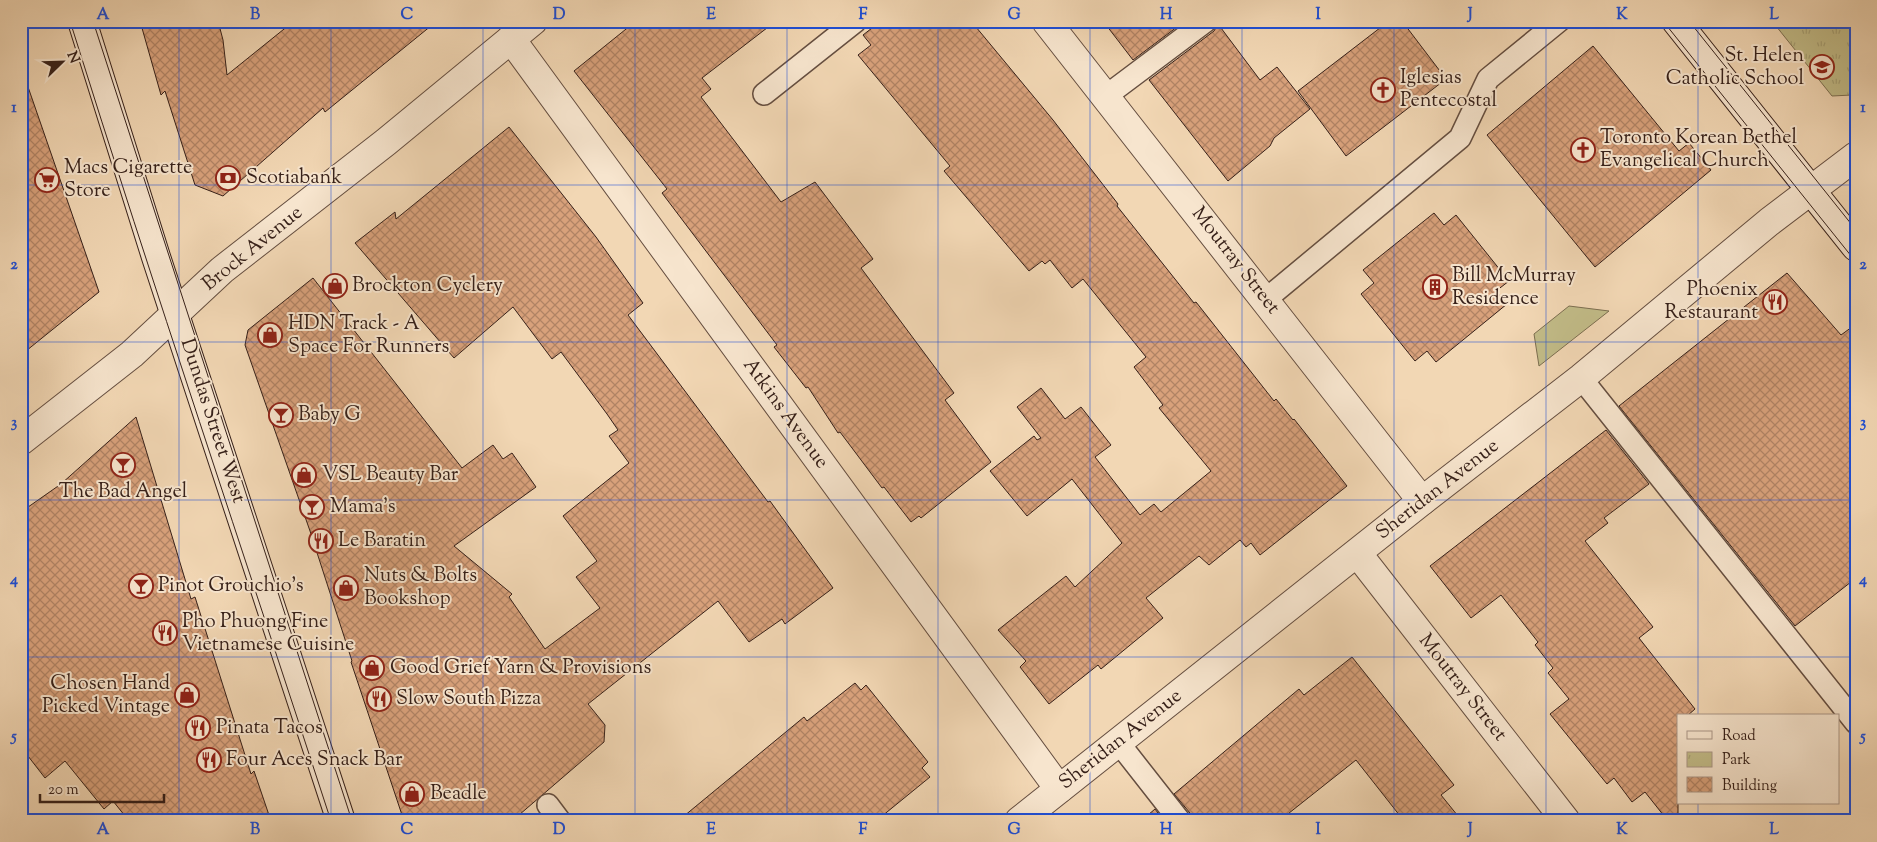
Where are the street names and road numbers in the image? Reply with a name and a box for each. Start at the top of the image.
street label: Brock Avenue [196,199,310,299]
street label: Moutray Street [1184,201,1286,321]
street label: Dundas Street West [172,335,252,507]
street label: Atkins Avenue [735,353,835,475]
street label: Sheridan Avenue [1370,433,1506,547]
street label: Moutray Street [1411,628,1513,748]
street label: Sheridan Avenue [1053,683,1189,797]

